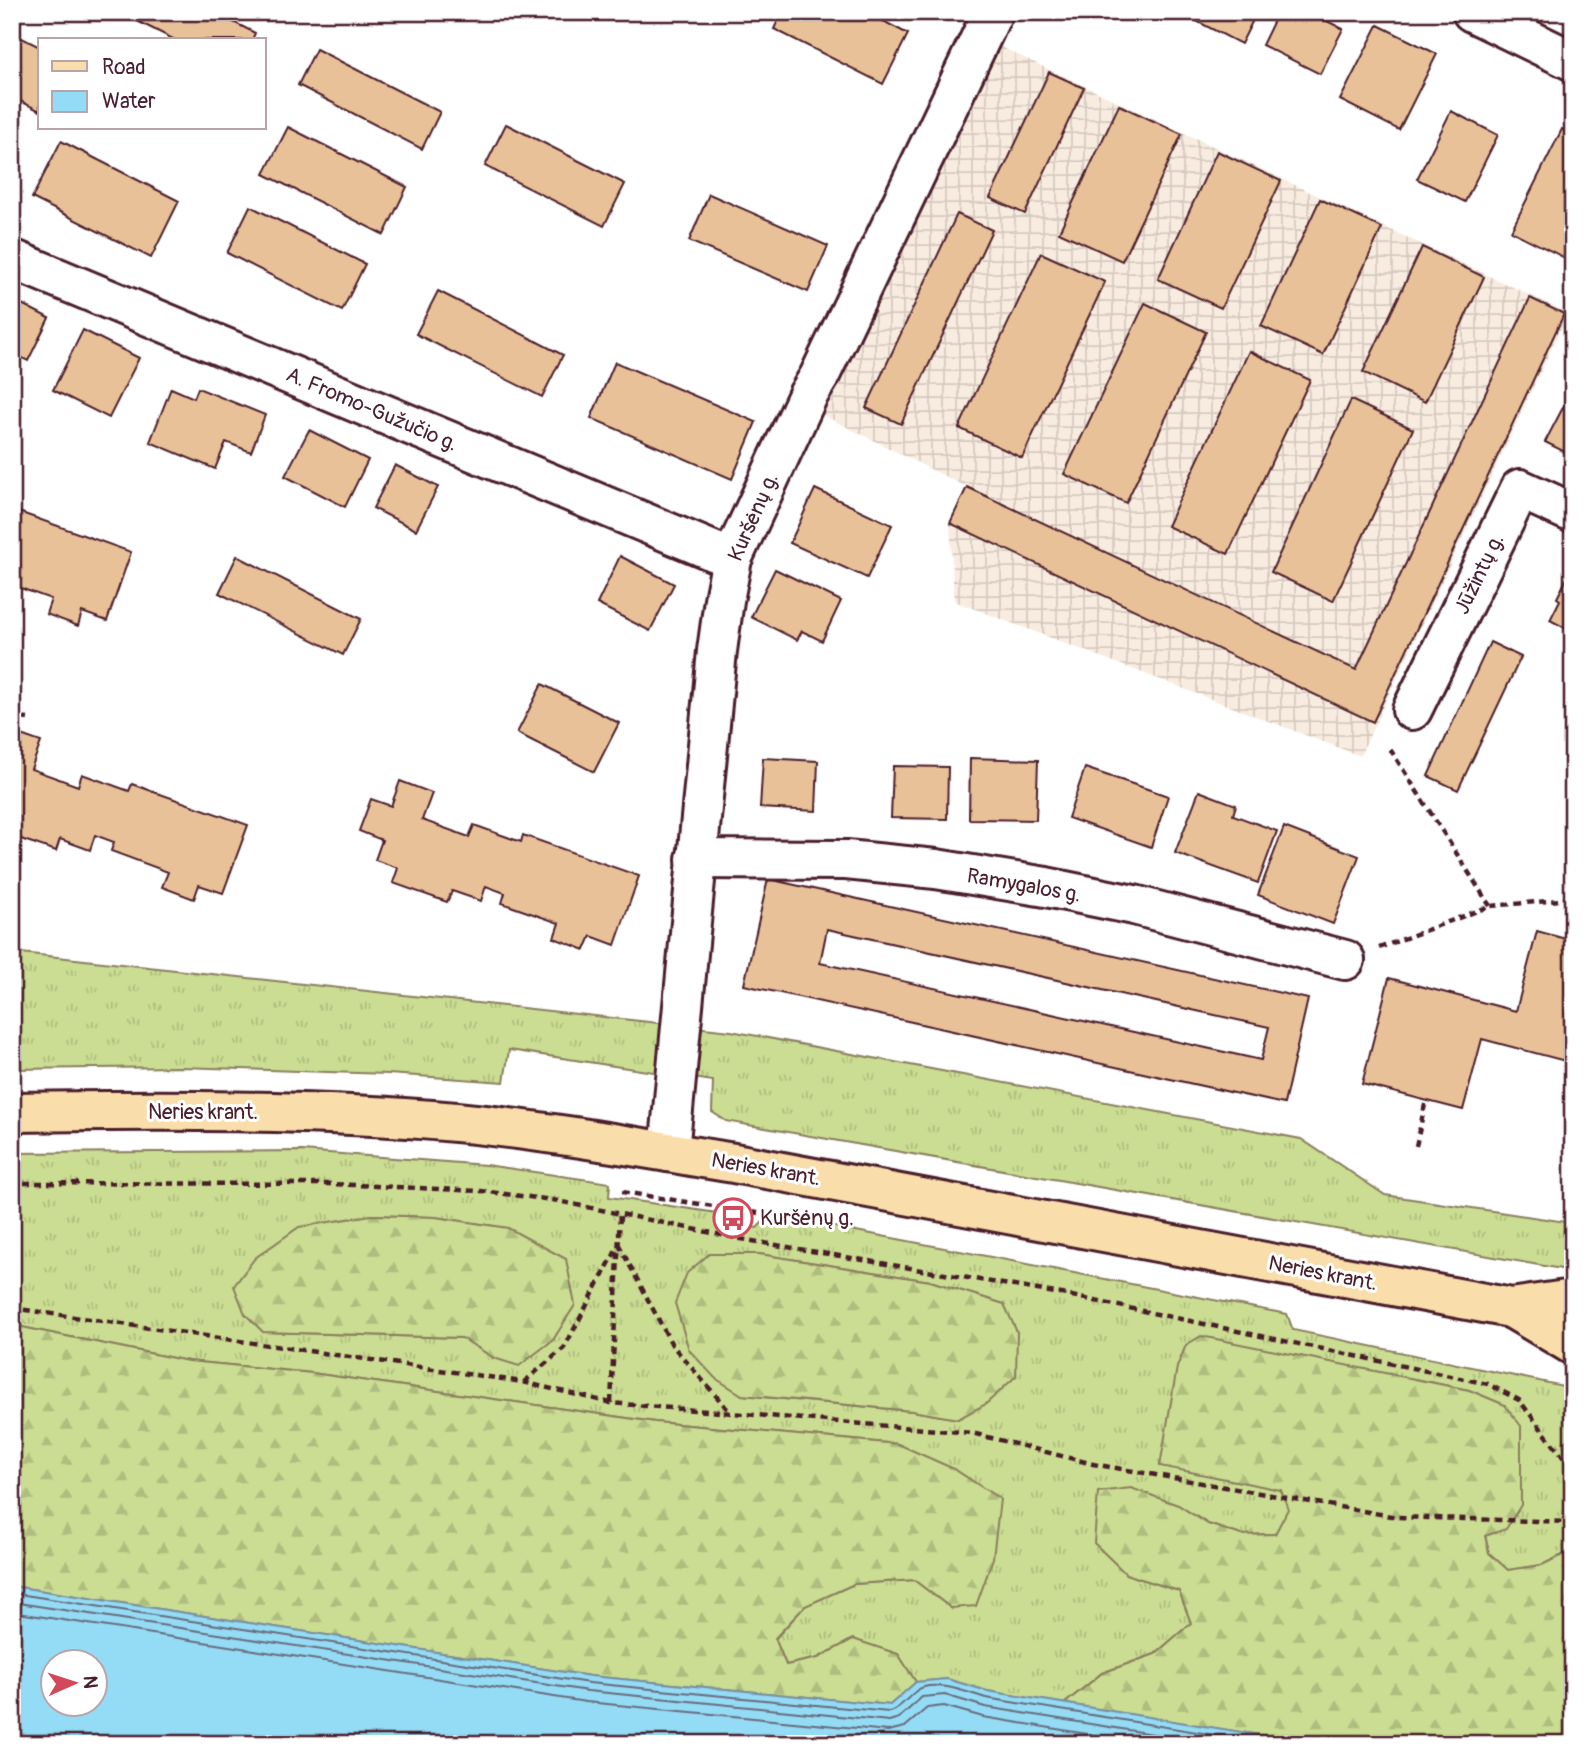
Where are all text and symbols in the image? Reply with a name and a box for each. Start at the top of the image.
legend [38,38,266,130]
text: Road [102,54,146,81]
text: Water [102,88,156,115]
street label: A. Fromo-Gužučio g. [282,361,462,458]
street label: Kuršėnų g. [722,469,785,566]
street label: Jūžintų g. [1448,530,1510,619]
street label: Ramygalos g. [965,862,1083,909]
street label: Neries krant. [148,1099,258,1126]
street label: Neries krant. [709,1147,823,1192]
bus stop icon: Kuršėnų g. [712,1197,754,1239]
place label: Kuršėnų g. [760,1205,854,1232]
street label: Neries krant. [1266,1250,1380,1297]
north arrow [38,1648,108,1718]
text: N [78,1675,102,1689]

